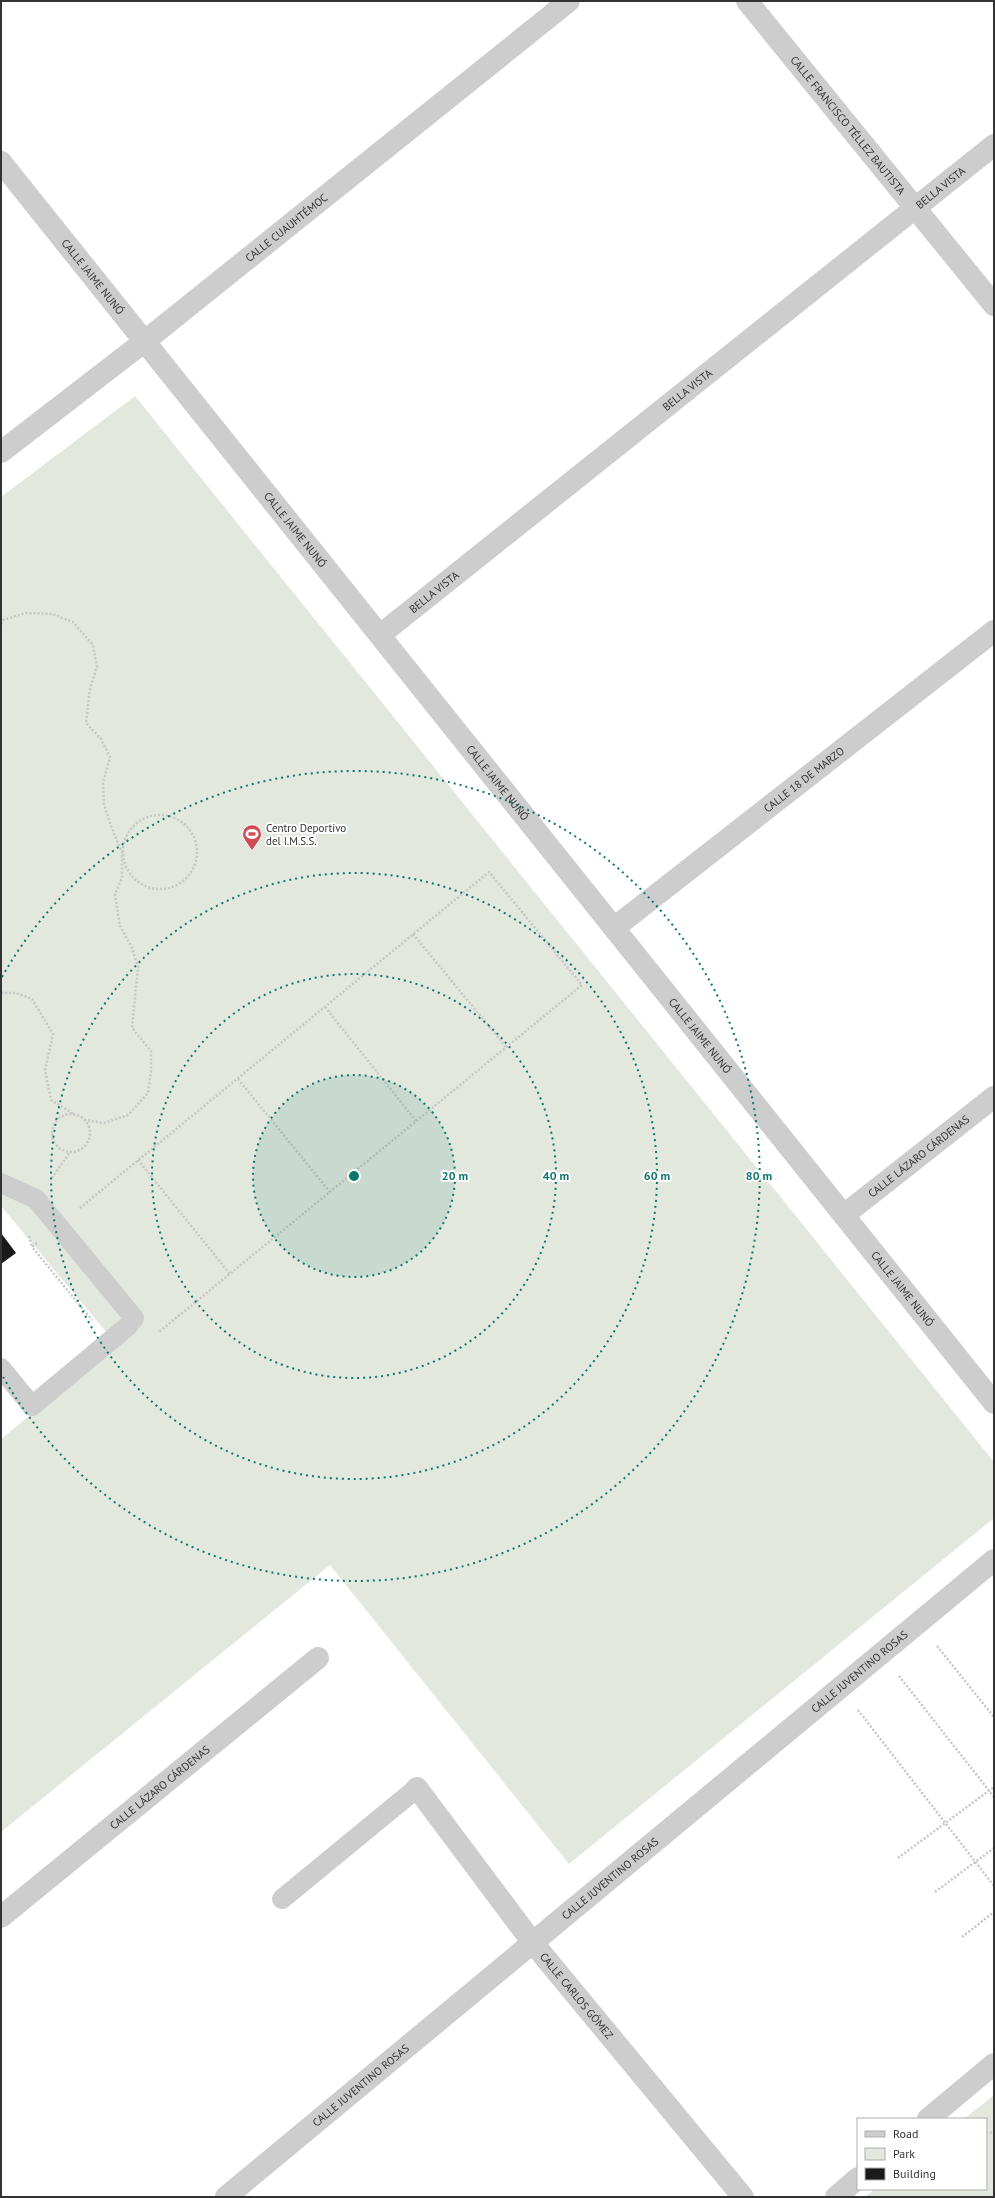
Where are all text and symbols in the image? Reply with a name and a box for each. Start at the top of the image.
street label: CALLE FRANCISCO TÉLLEZ BAUTISTA [787,53,909,198]
street label: BELLA VISTA [913,163,968,212]
street label: CALLE CUAUHTÉMOC [242,190,330,265]
street label: CALLE JAIME NUNÓ [58,236,127,317]
street label: BELLA VISTA [660,365,715,414]
street label: CALLE JAIME NUNÓ [261,489,330,570]
street label: BELLA VISTA [406,568,462,616]
street label: CALLE JAIME NUNÓ [463,742,532,823]
street label: CALLE 18 DE MARZO [761,744,847,815]
place label: Centro Deportivo del I.M.S.S. [266,821,346,848]
sports icon: Centro Deportivo del I.M.S.S. [241,823,263,851]
street label: CALLE JAIME NUNÓ [666,995,735,1076]
street label: CALLE LÁZARO CÁRDENAS [865,1112,972,1200]
text: 20 m [442,1168,468,1183]
text: 40 m [543,1168,569,1183]
text: 60 m [644,1168,670,1183]
text: 80 m [746,1168,772,1183]
centre of rings [347,1169,361,1183]
street label: CALLE JAIME NUNÓ [868,1248,937,1329]
street label: CALLE JUVENTINO ROSAS [808,1627,911,1716]
street label: CALLE LÁZARO CÁRDENAS [107,1742,213,1832]
street label: CALLE JUVENTINO ROSAS [559,1834,661,1923]
street label: CALLE CARLOS GÓMEZ [537,1950,616,2042]
street label: CALLE JUVENTINO ROSAS [309,2041,412,2129]
legend [857,2118,987,2190]
text: Road [893,2126,918,2141]
text: Park [893,2146,915,2161]
text: Building [893,2166,936,2181]

